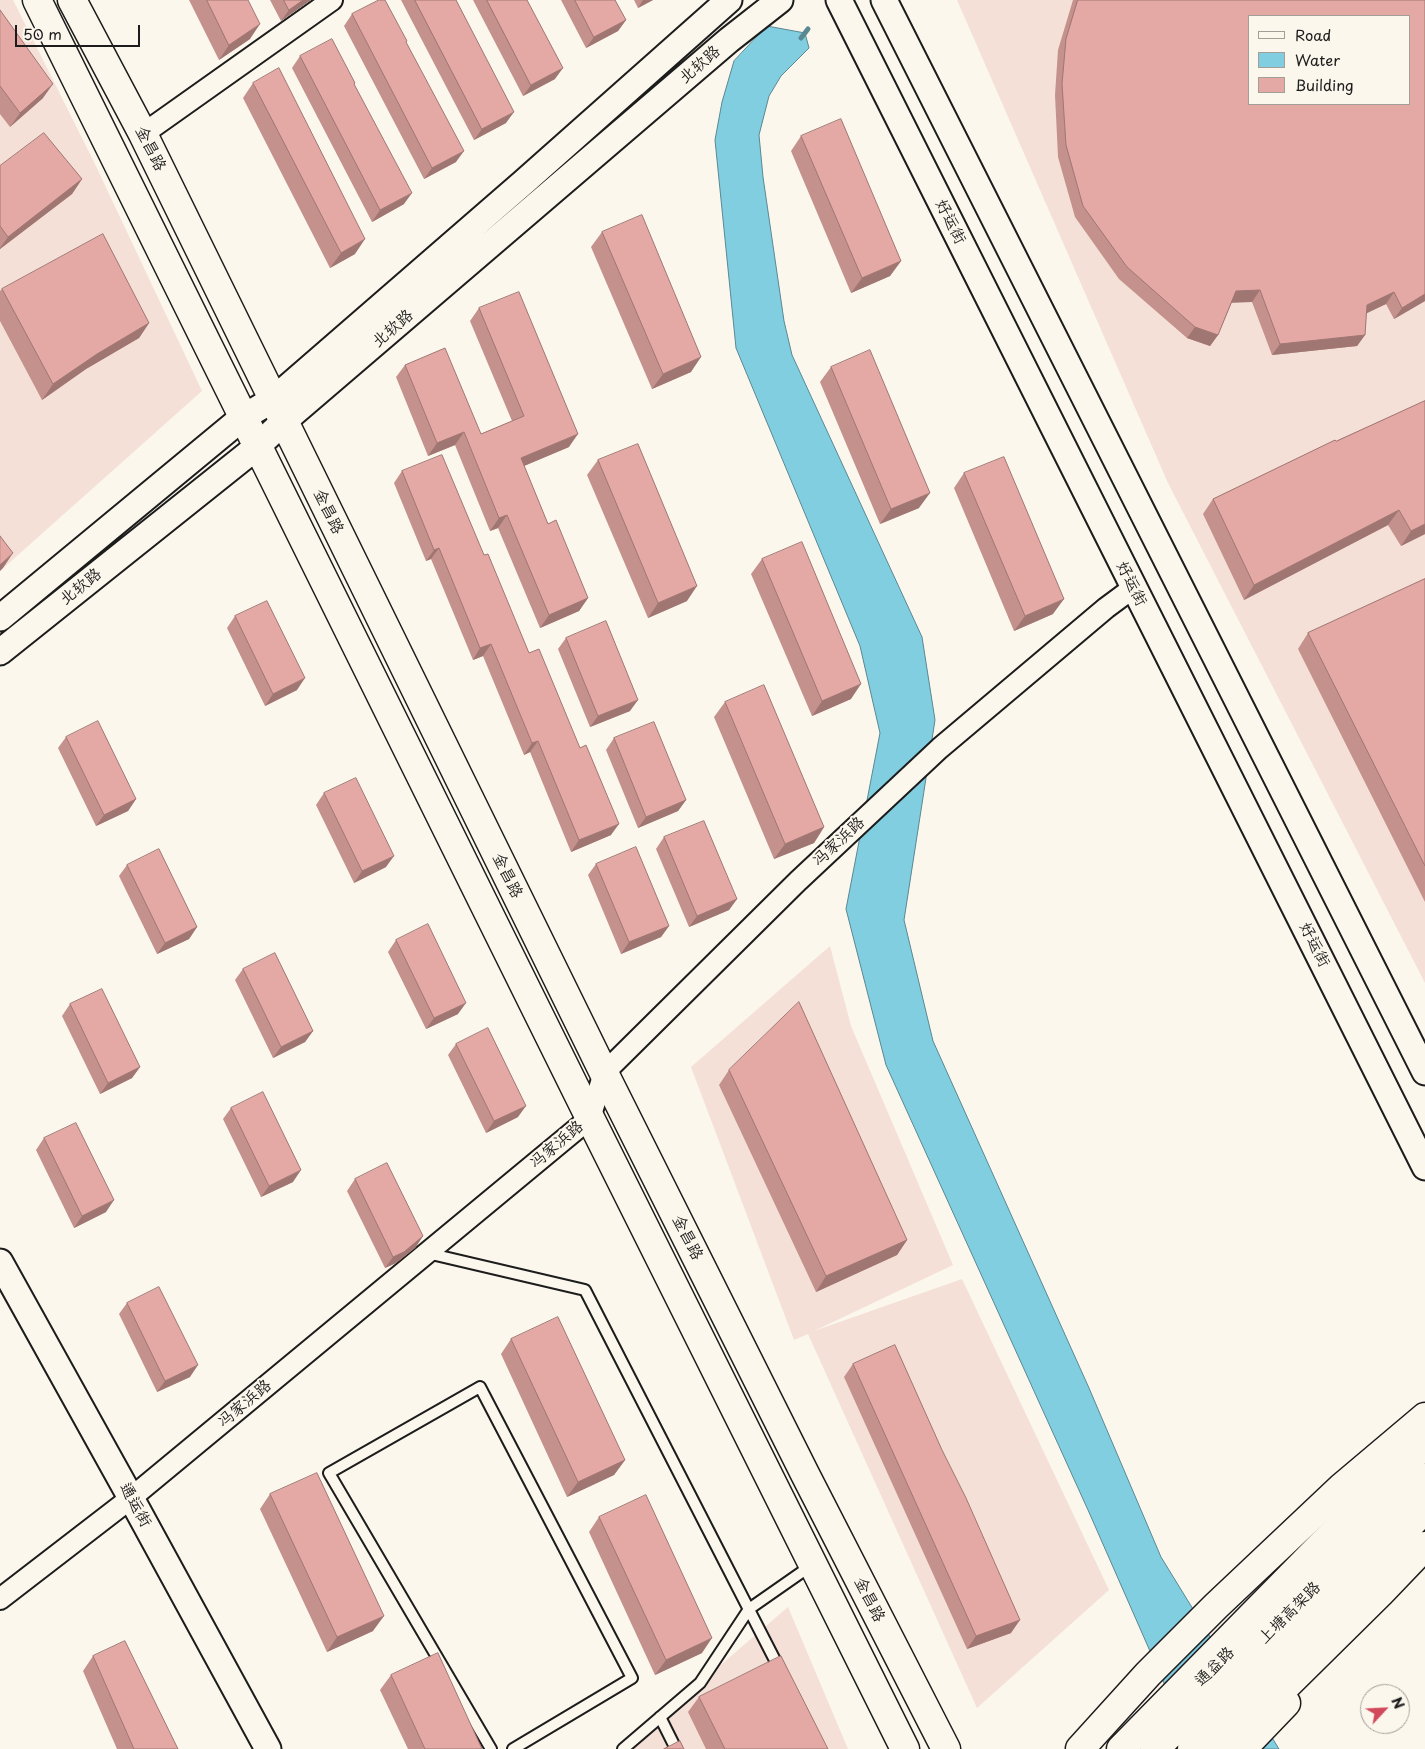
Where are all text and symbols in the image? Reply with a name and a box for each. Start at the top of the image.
scale bar [18,15,142,47]
legend [1248,15,1410,105]
text: 50 m [23,22,62,45]
text: Road [1295,23,1331,46]
street label: 北软路 [676,42,724,88]
text: Water [1295,48,1340,71]
text: Building [1295,73,1354,96]
street label: 金昌路 [131,123,169,175]
street label: 好运街 [931,196,969,248]
street label: 北软路 [369,306,417,352]
street label: 金昌路 [309,486,347,538]
street label: 好运街 [1112,558,1150,610]
street label: 北软路 [56,564,106,610]
street label: 冯家浜路 [809,813,869,871]
street label: 金昌路 [488,850,526,902]
street label: 好运街 [1295,919,1333,971]
street label: 冯家浜路 [526,1117,588,1173]
street label: 金昌路 [668,1212,706,1264]
street label: 冯家浜路 [214,1376,276,1432]
street label: 通运街 [115,1479,155,1531]
street label: 金昌路 [850,1574,888,1626]
street label: 上塘高架路 [1255,1578,1325,1648]
street label: 通益路 [1191,1643,1239,1691]
north arrow [1360,1684,1410,1734]
text: N [1386,1693,1410,1712]

